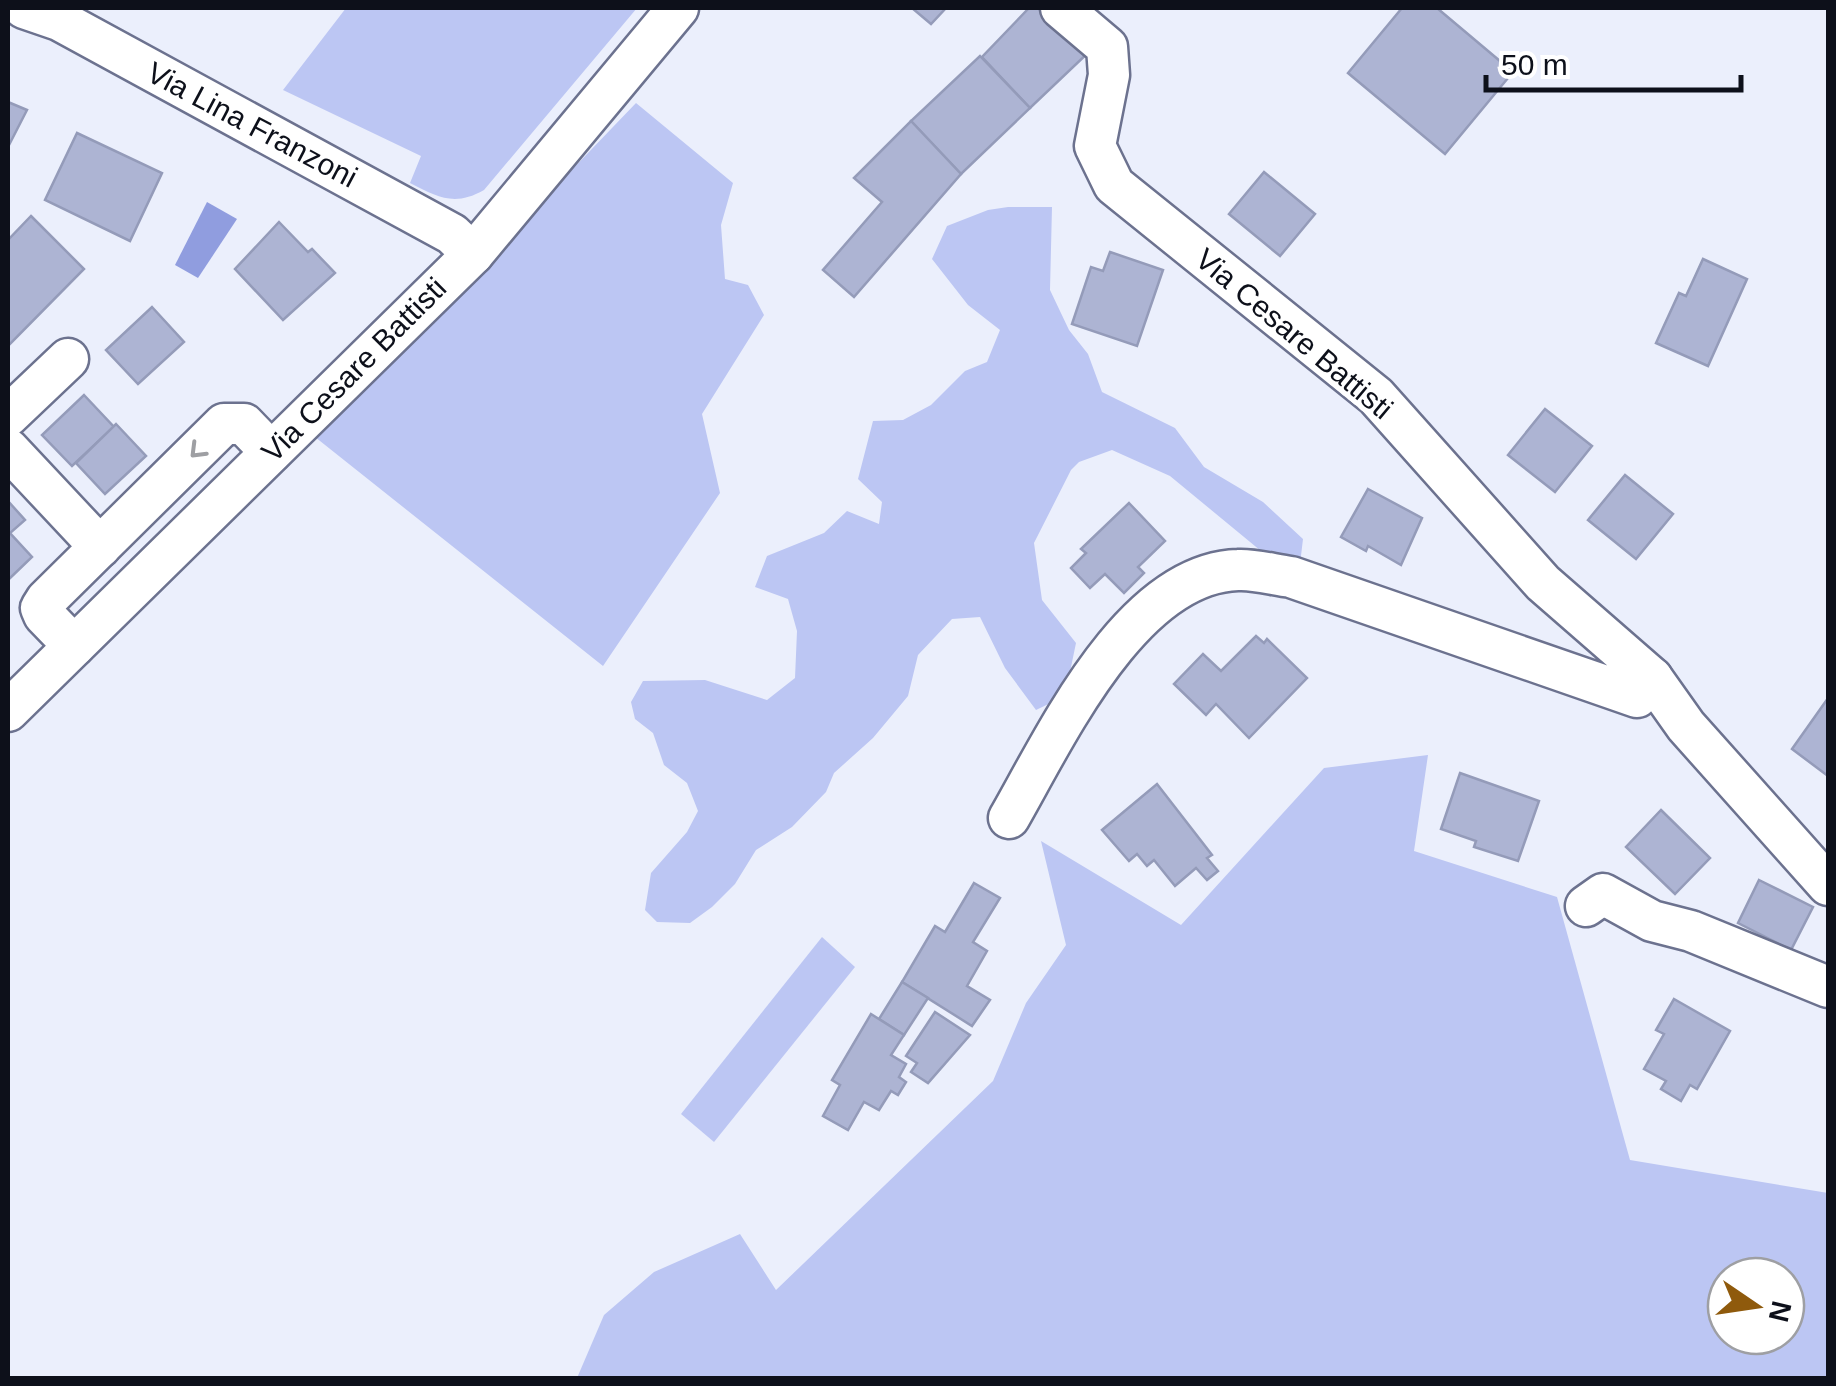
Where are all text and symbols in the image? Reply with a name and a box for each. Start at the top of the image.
scale bar [1486,30,1741,92]
text: 50 m [1501,48,1568,81]
street label: Via Lina Franzoni [142,55,363,194]
street label: Via Cesare Battisti [1189,242,1399,425]
street label: Via Cesare Battisti [255,271,452,468]
one-way arrow [190,439,208,457]
north arrow [1706,1256,1806,1356]
text: N [1762,1298,1797,1325]

